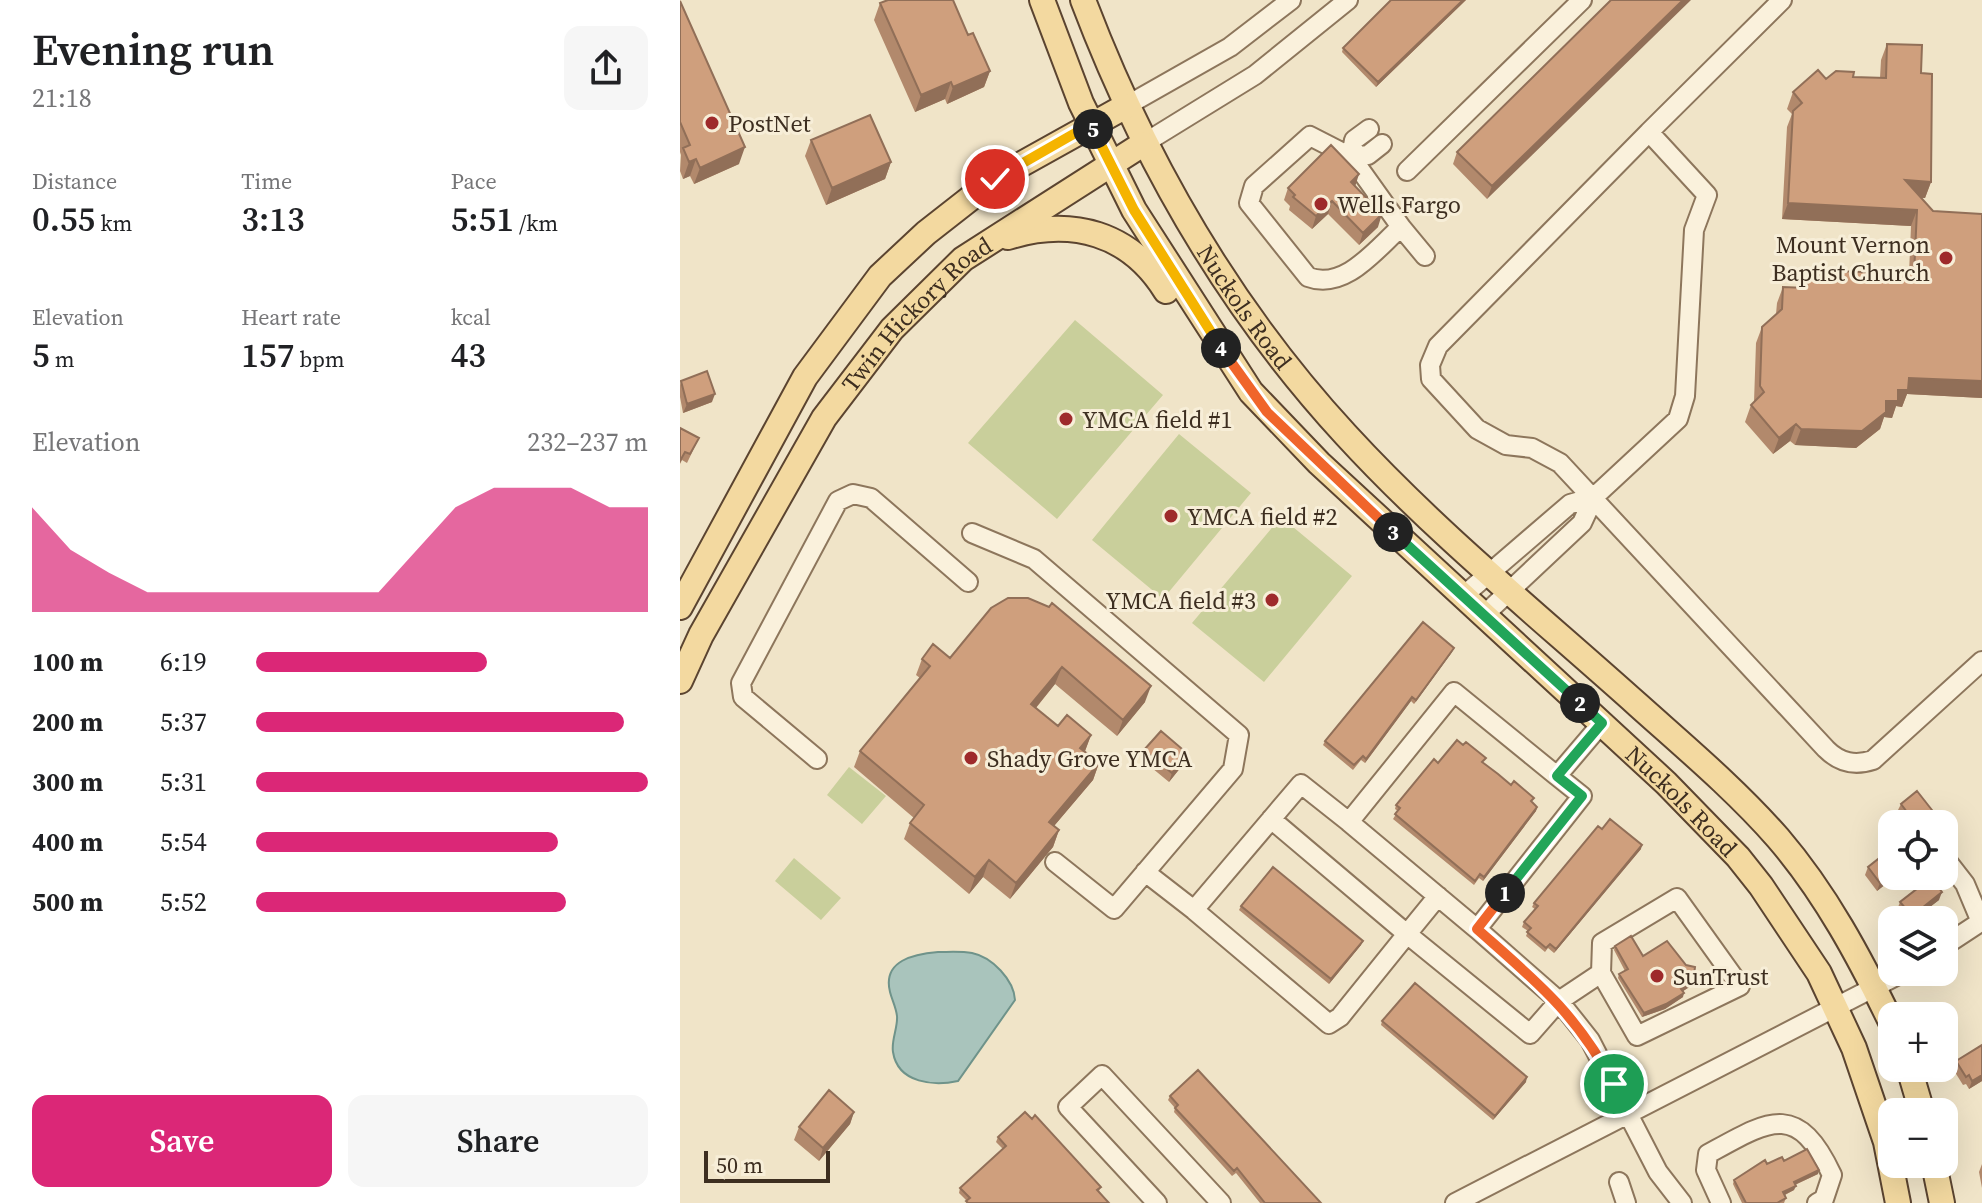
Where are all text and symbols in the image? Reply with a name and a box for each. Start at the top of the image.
text: Evening run [32,19,274,80]
button: share [564,26,648,110]
text: 21:18 [32,80,92,116]
place label: PostNet [728,107,811,140]
pin: 5 [1073,109,1113,149]
marker: PostNet [703,114,721,132]
text: 5 [1087,114,1099,144]
pin [961,145,1029,213]
icon: check [973,157,1017,201]
text: Distance [32,166,117,196]
text: Time [241,166,292,196]
text: Pace [451,166,497,196]
place label: Wells Fargo [1337,188,1461,221]
marker: Wells Fargo [1312,195,1330,213]
text: 0.55 [32,196,95,242]
text: 3:13 [241,196,305,242]
text: 5:51 [451,196,514,242]
text: km [95,208,132,238]
text: /km [514,208,558,238]
street label: Twin Hickory Road [834,228,998,398]
place label: Mount Vernon Baptist Church [1771,228,1930,289]
street label: Nuckols Road [1190,238,1300,377]
marker: Mount Vernon Baptist Church [1937,249,1955,267]
text: Elevation [32,302,124,332]
text: Heart rate [241,302,341,332]
text: kcal [451,302,491,332]
pin: 4 [1201,328,1241,368]
text: 5 [32,332,50,378]
text: 157 [241,332,294,378]
text: 43 [451,332,486,378]
text: 4 [1215,333,1227,363]
text: m [50,344,75,374]
text: bpm [294,344,345,374]
place label: YMCA field #1 [1082,403,1232,436]
marker: YMCA field #1 [1057,410,1075,428]
text: Elevation [32,424,141,460]
text: 232–237 m [527,424,648,460]
place label: YMCA field #2 [1187,500,1337,533]
marker: YMCA field #2 [1162,507,1180,525]
pin: 3 [1373,512,1413,552]
text: 3 [1387,517,1399,547]
place label: YMCA field #3 [1106,584,1256,617]
marker: YMCA field #3 [1263,591,1281,609]
text: 100 m [32,644,103,680]
text: 6:19 [160,644,207,680]
pin: 2 [1560,683,1600,723]
text: 2 [1574,688,1586,718]
text: 200 m [32,704,103,740]
text: 5:37 [160,704,207,740]
street label: Nuckols Road [1619,738,1745,864]
place label: Shady Grove YMCA [987,742,1193,775]
marker: Shady Grove YMCA [962,749,980,767]
text: 300 m [32,764,103,800]
text: 5:31 [160,764,207,800]
map controls [1878,810,1958,1178]
button: locate [1878,810,1958,890]
text: 400 m [32,824,103,860]
text: 5:54 [160,824,207,860]
pin: 1 [1485,873,1525,913]
text: 1 [1499,878,1511,908]
text: 500 m [32,884,103,920]
text: 5:52 [160,884,207,920]
button: layers [1878,906,1958,986]
place label: SunTrust [1673,960,1768,993]
marker: SunTrust [1648,967,1666,985]
button: + [1878,1002,1958,1082]
pin [1580,1050,1648,1118]
icon: arrive [1592,1062,1636,1106]
button: Save [32,1095,332,1187]
button: Share [348,1095,648,1187]
button: − [1878,1098,1958,1178]
scale bar [704,1147,830,1183]
text: 50 m [716,1150,763,1180]

